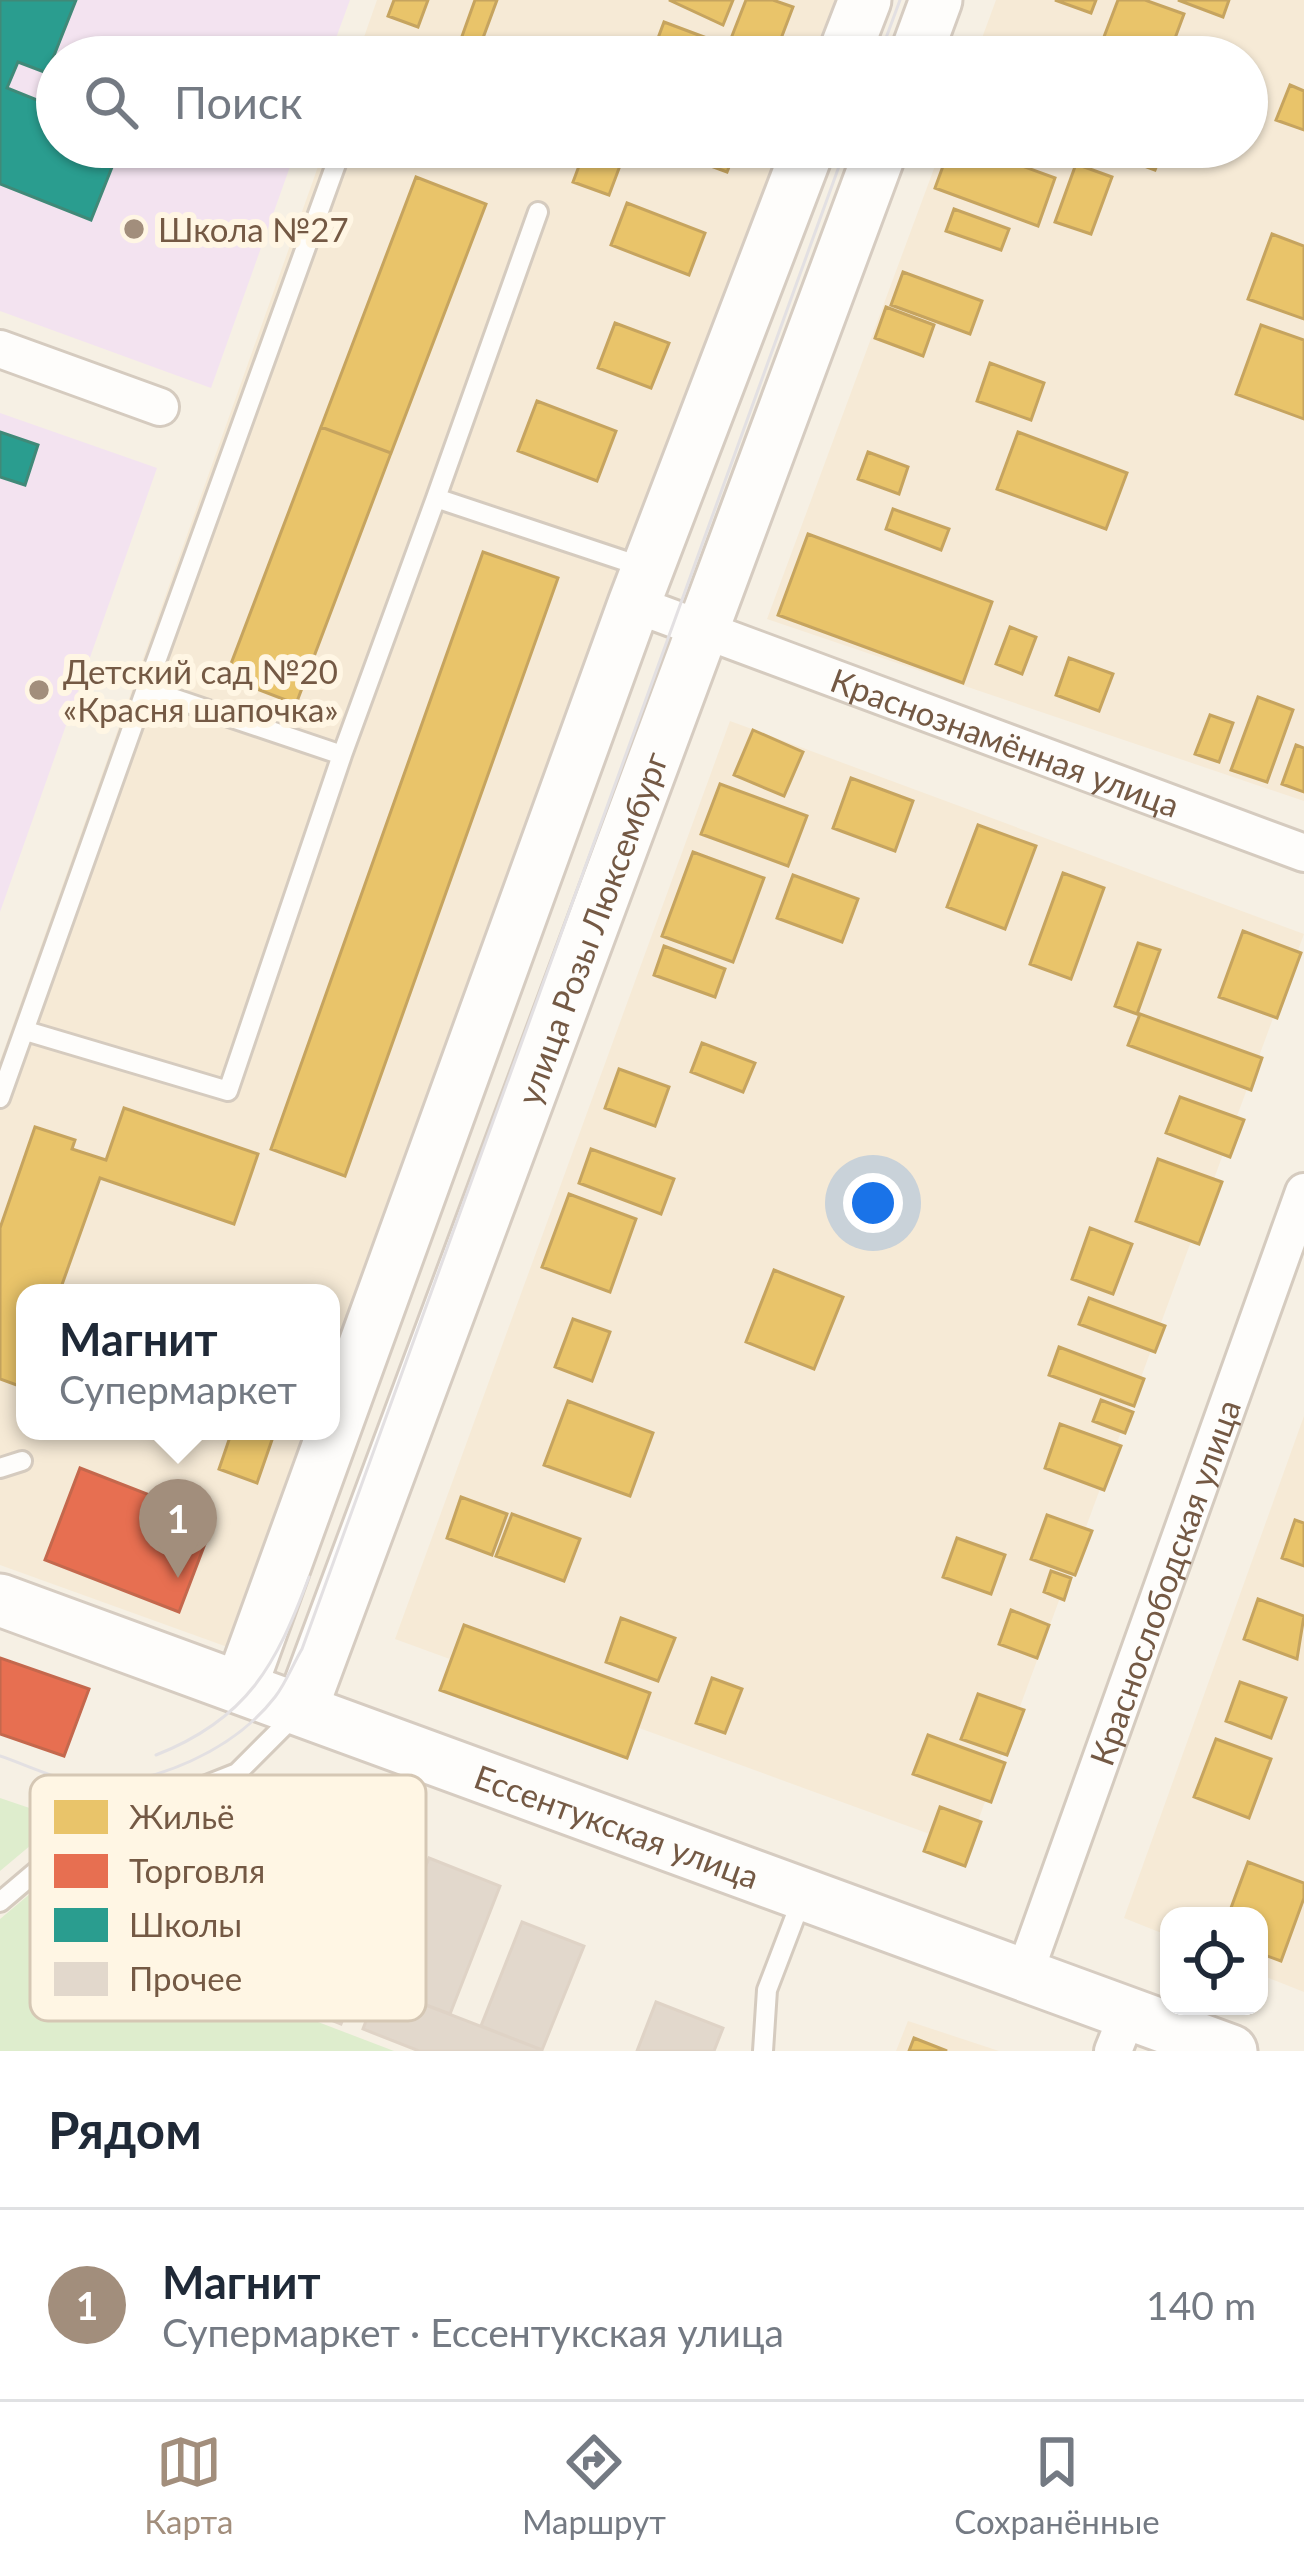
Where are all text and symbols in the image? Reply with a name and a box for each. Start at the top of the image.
search box [36,36,1268,168]
icon: search [78,69,144,135]
text: Поиск [174,75,303,129]
place label: Школа №27 [158,209,349,249]
marker: Школа №27 [121,216,147,242]
place label: Детский сад №20 «Красня шапочка» [63,651,338,729]
street label: Краснознамённая улица [825,659,1185,825]
marker: Детский сад №20 «Красня шапочка» [26,677,52,703]
street label: улица Розы Люксембург [508,746,675,1110]
your location [843,1173,903,1233]
popup [16,1284,340,1440]
text: Магнит [59,1312,218,1366]
text: Супермаркет [59,1366,297,1412]
street label: Краснослободская улица [1081,1394,1248,1770]
pin: 1 [139,1479,217,1578]
street label: Ессентукская улица [469,1756,764,1896]
legend [30,1775,426,2021]
text: Жильё [129,1796,235,1836]
text: Торговля [129,1850,265,1890]
text: Школы [129,1904,242,1944]
map controls [1160,1907,1268,2015]
button: locate [1160,1907,1268,2015]
text: Прочее [129,1958,242,1998]
text: Рядом [48,2099,202,2160]
text: Магнит [162,2255,321,2309]
text: 1 [76,2282,98,2328]
text: 140 m [1146,2282,1256,2328]
text: Супермаркет · Ессентукская улица [162,2309,784,2355]
tab: Карта [144,2429,233,2541]
tab: Маршрут [522,2429,666,2541]
tab: Сохранённые [954,2429,1160,2541]

